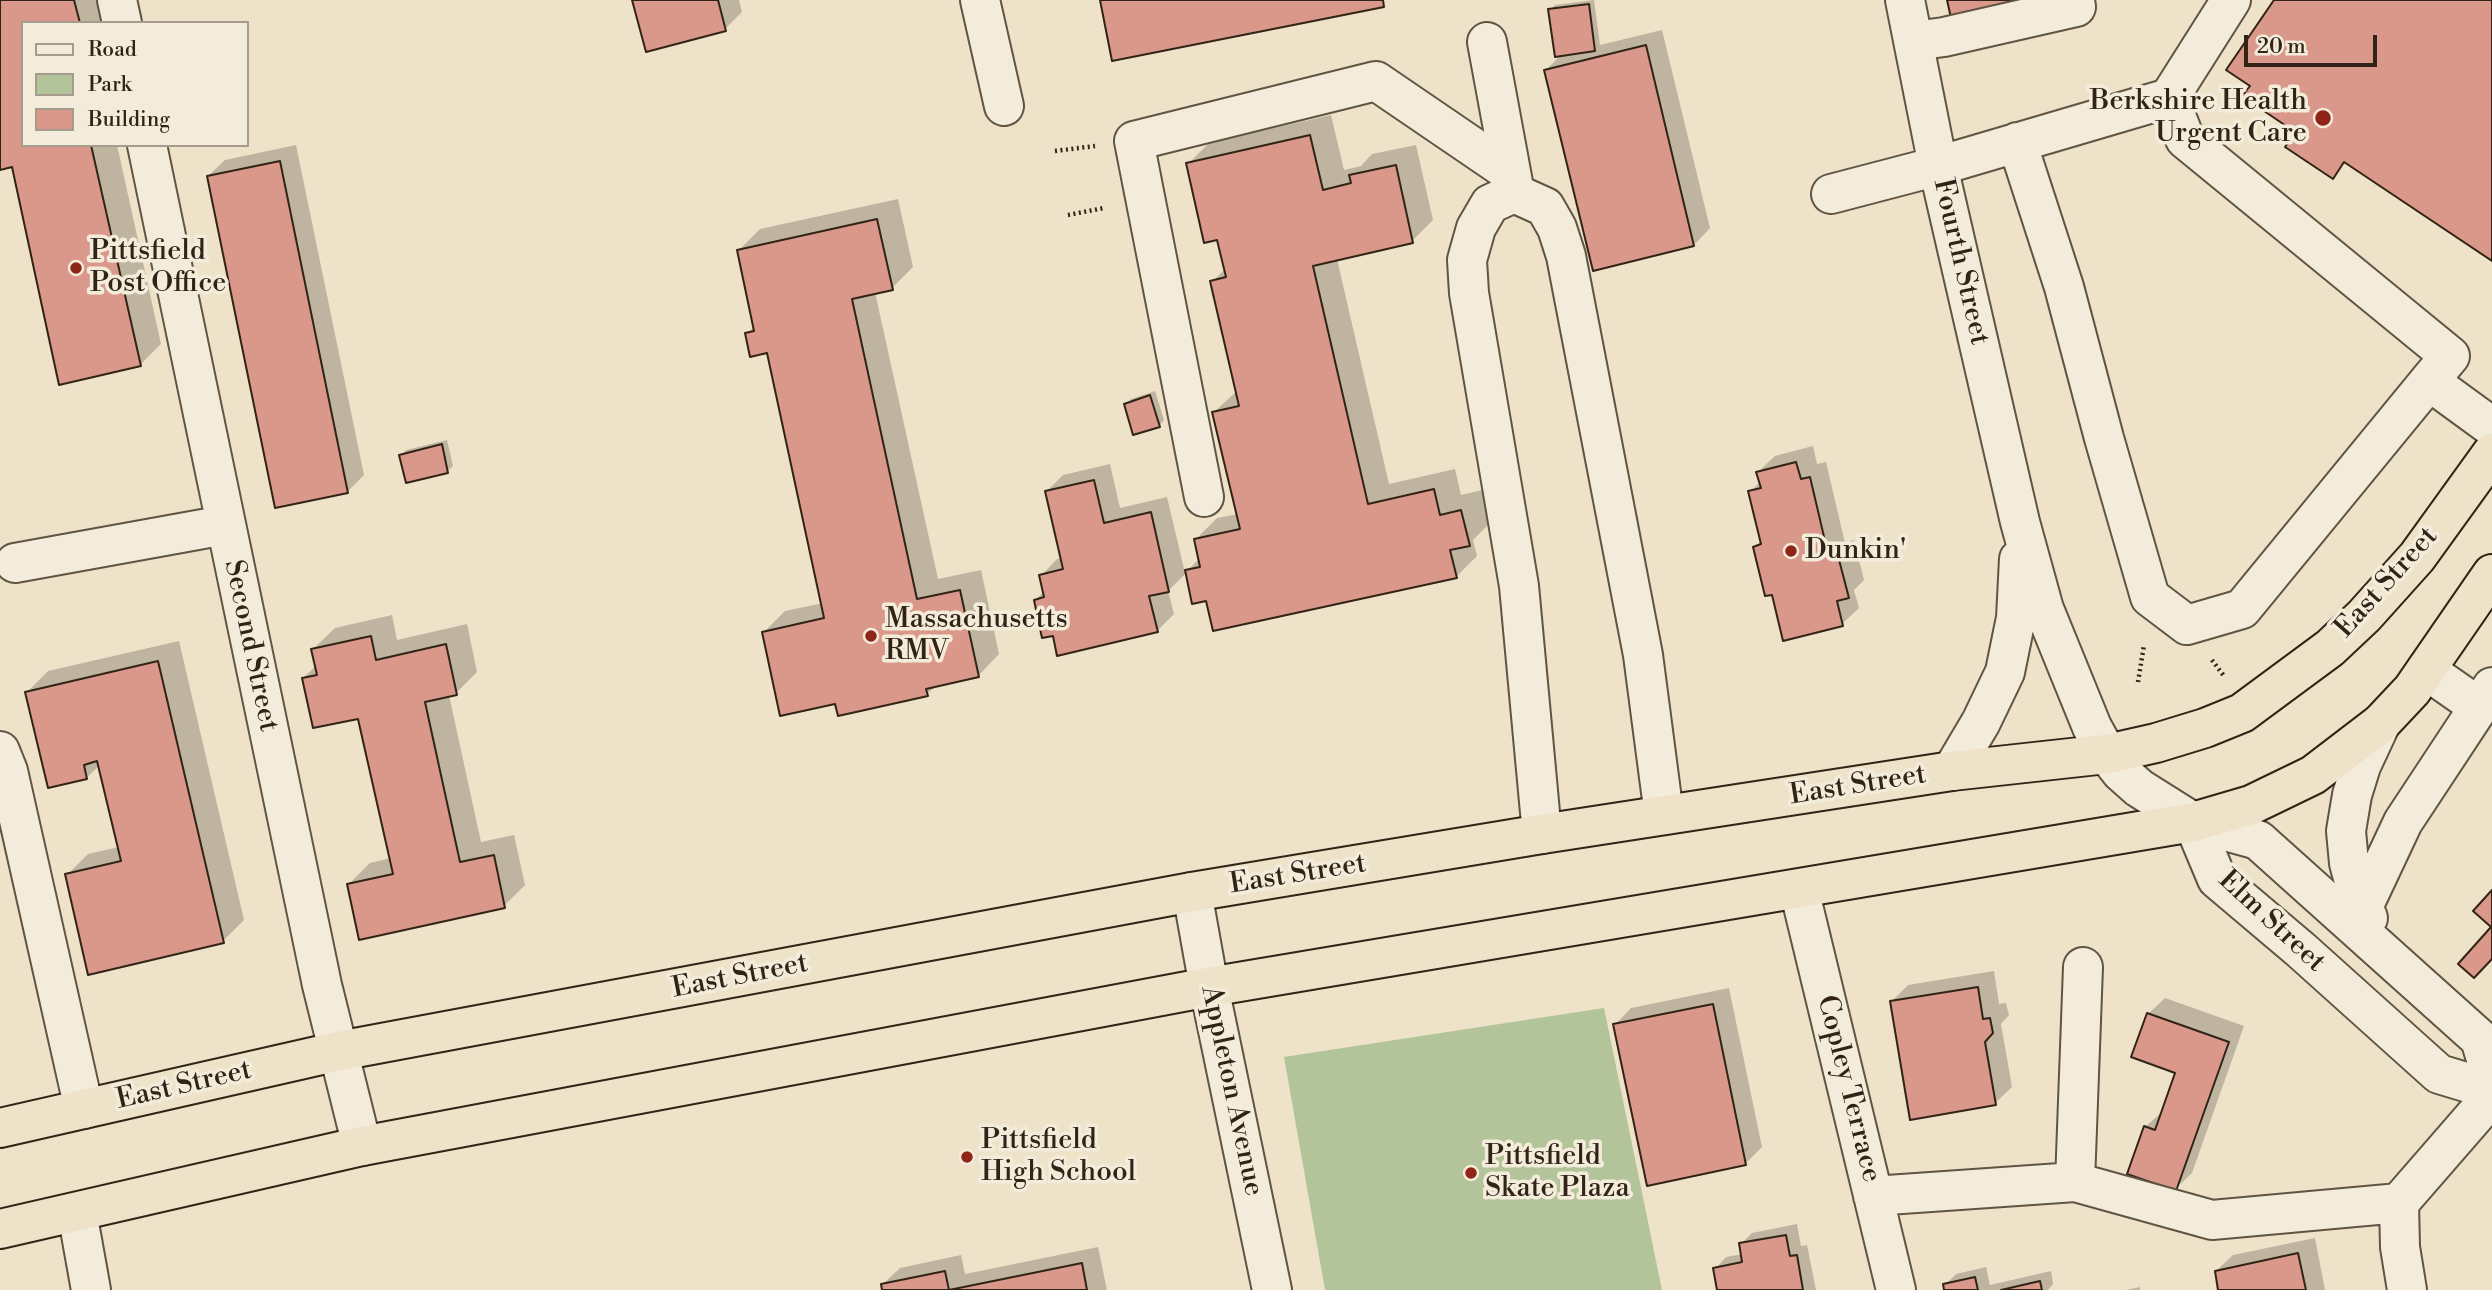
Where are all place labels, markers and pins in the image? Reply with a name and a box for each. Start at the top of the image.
place label: Berkshire Health Urgent Care [2090,85,2307,151]
marker: Berkshire Health Urgent Care [2313,108,2333,128]
place label: Pittsfield Post Office [90,235,226,301]
marker: Pittsfield Post Office [68,260,84,276]
place label: Dunkin' [1805,534,1906,568]
marker: Dunkin' [1783,543,1799,559]
place label: Massachusetts RMV [885,603,1068,669]
marker: Massachusetts RMV [863,628,879,644]
place label: Pittsfield High School [981,1124,1136,1190]
place label: Pittsfield Skate Plaza [1485,1140,1630,1206]
marker: Pittsfield High School [959,1149,975,1165]
marker: Pittsfield Skate Plaza [1463,1165,1479,1181]

